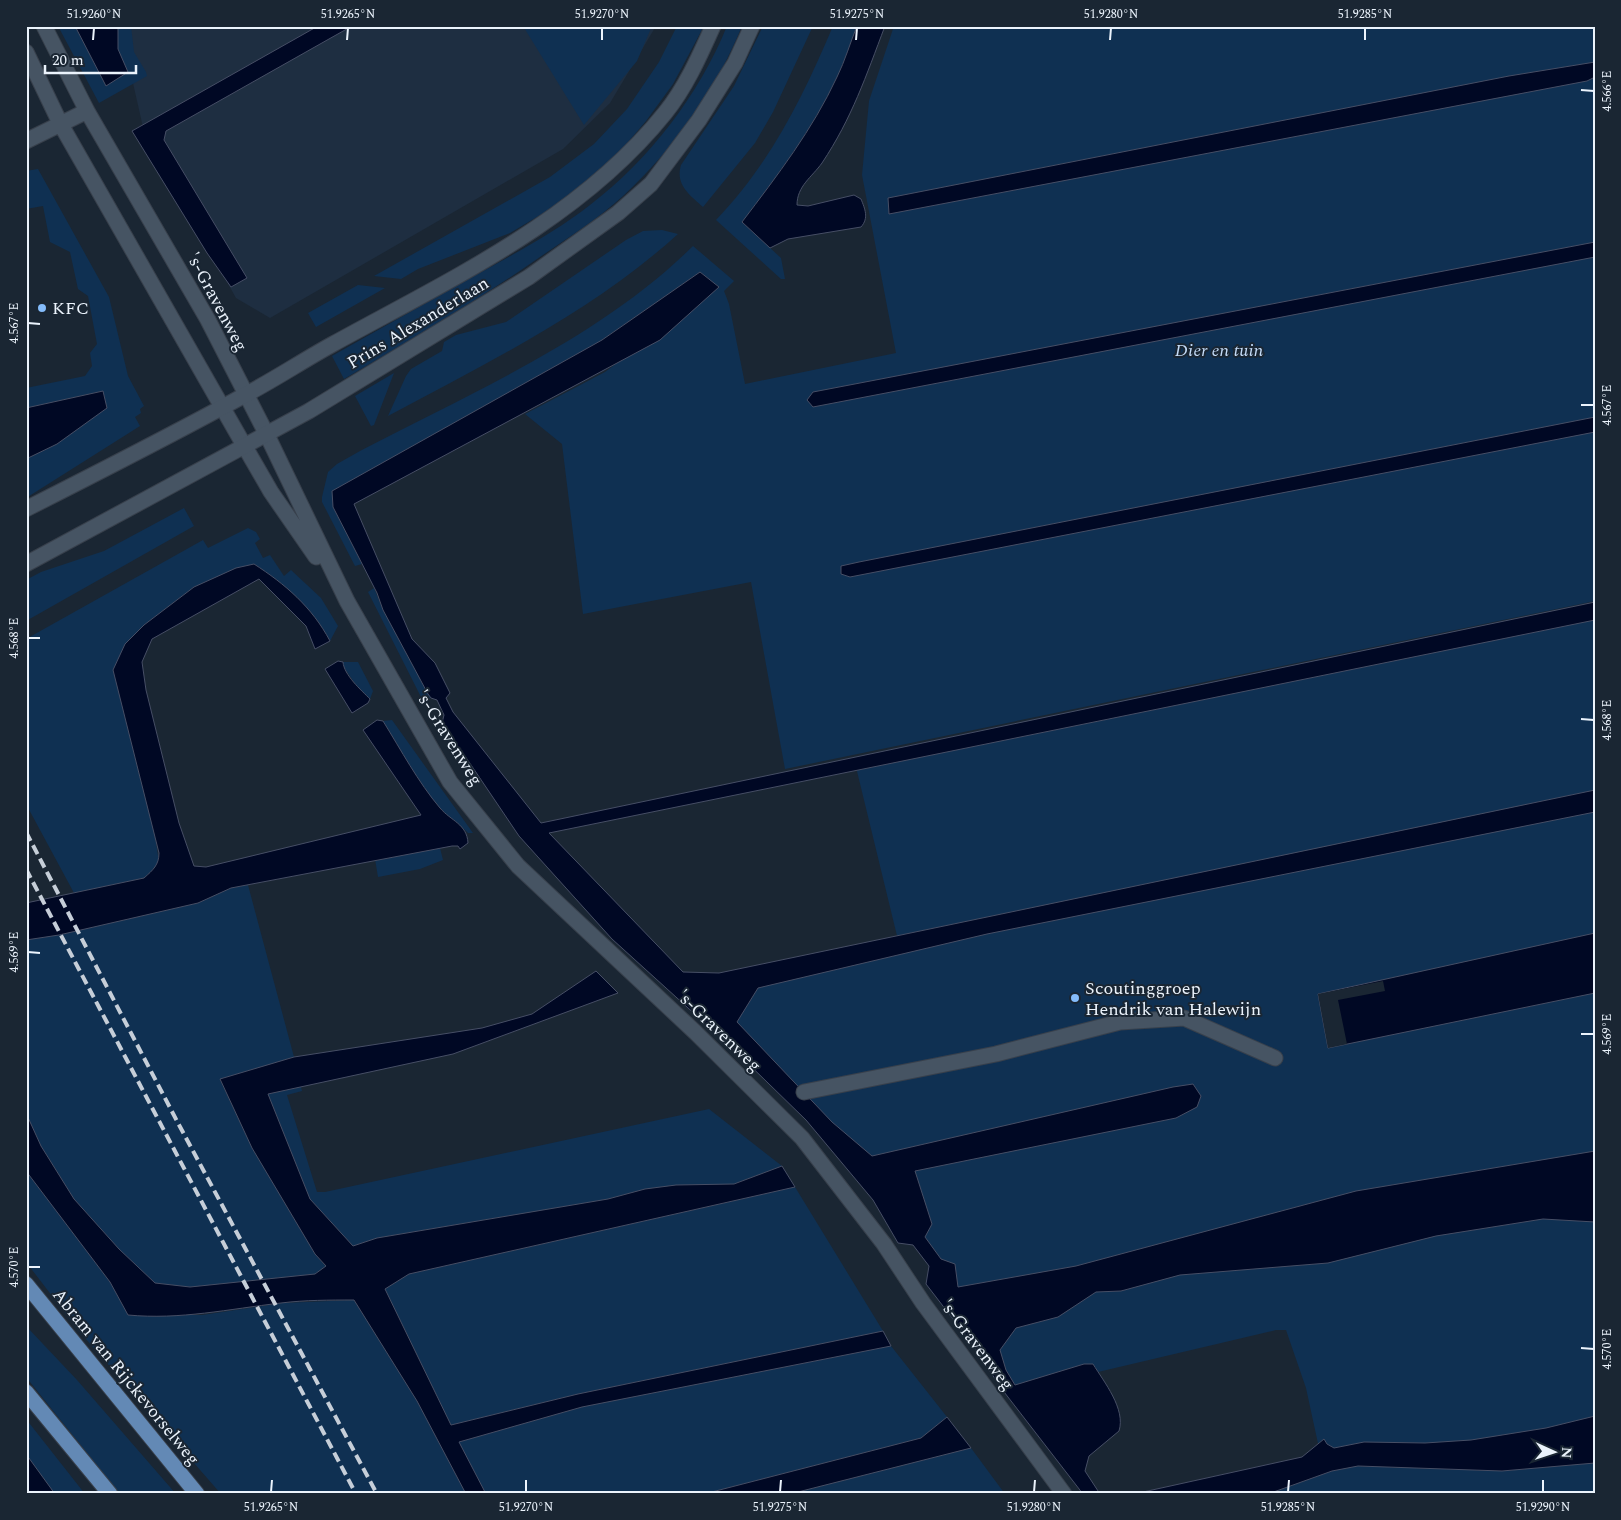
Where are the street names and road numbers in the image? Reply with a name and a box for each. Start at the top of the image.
street label: 's-Gravenweg [180,248,254,356]
street label: Prins Alexanderlaan [342,270,494,376]
street label: 's-Gravenweg [409,685,489,791]
street label: 's-Gravenweg [671,984,767,1078]
street label: Abram van Rijckevorselweg [46,1283,206,1471]
street label: 's-Gravenweg [933,1293,1021,1397]

